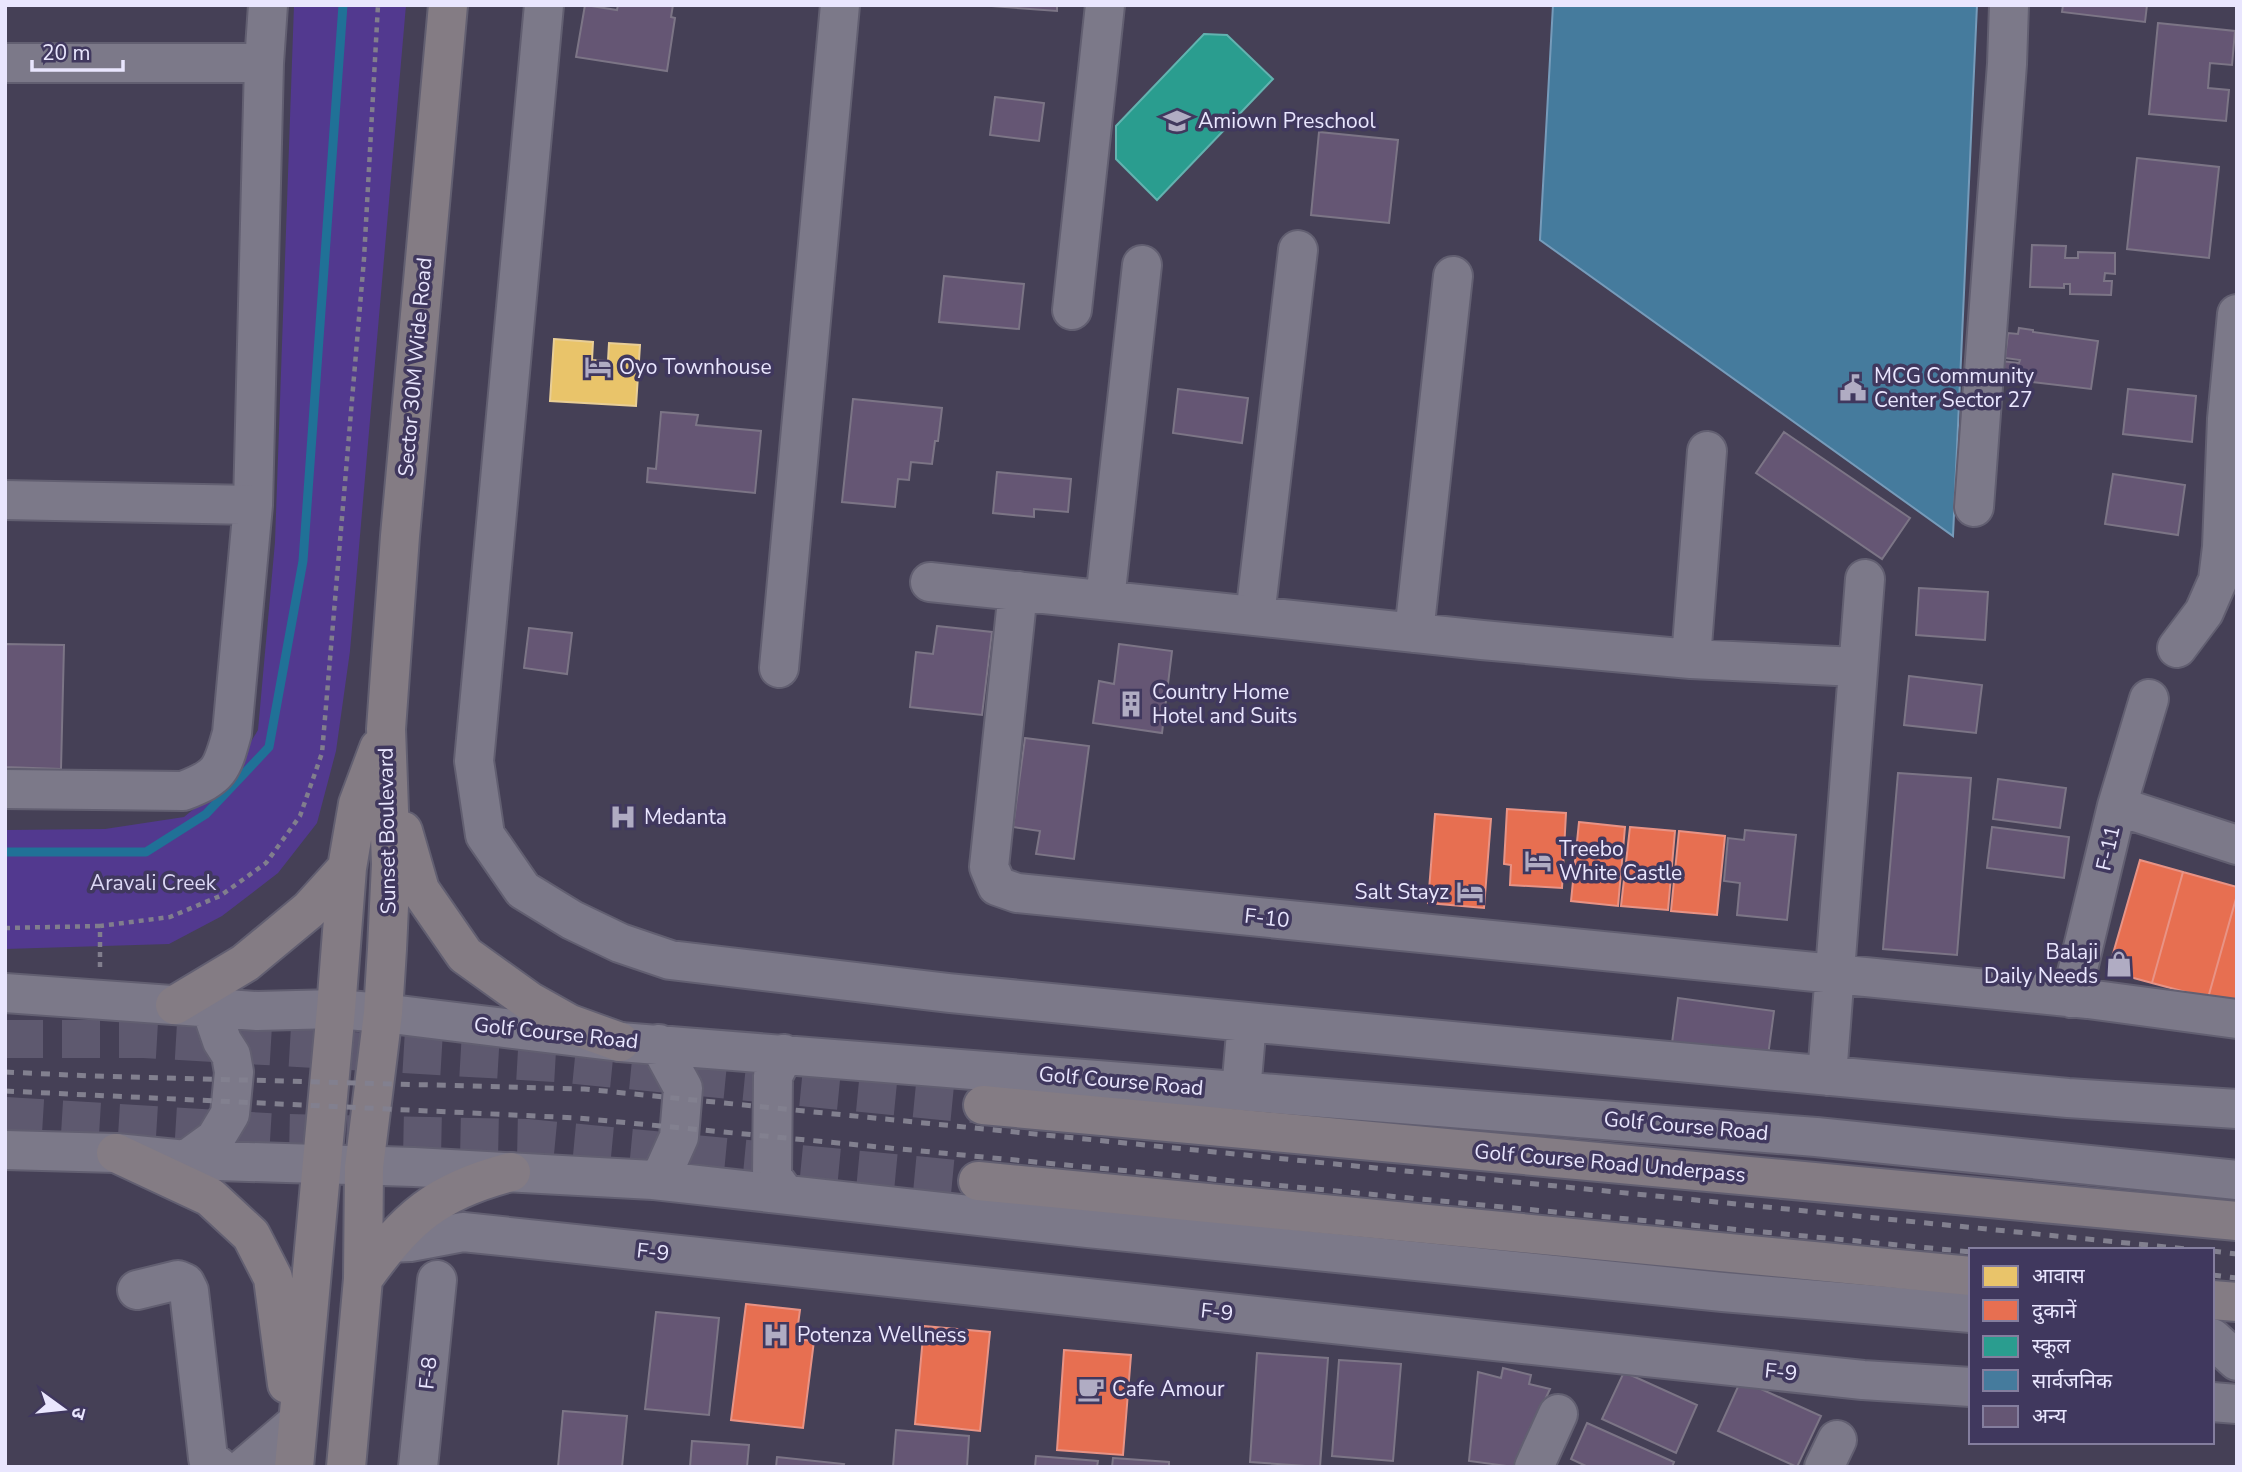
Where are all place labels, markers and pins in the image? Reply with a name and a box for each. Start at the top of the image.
school or university icon: Amiown Preschool [1162,106,1192,136]
place label: Amiown Preschool [1198,107,1376,135]
hotel icon: Oyo Townhouse [583,352,613,382]
place label: Oyo Townhouse [619,353,772,381]
place label: MCG Community Center Sector 27 [1874,362,2034,414]
public building icon: MCG Community Center Sector 27 [1838,373,1868,403]
place label: Country Home Hotel and Suits [1152,678,1297,730]
building icon: Country Home Hotel and Suits [1116,689,1146,719]
hospital icon: Medanta [608,802,638,832]
place label: Medanta [644,803,727,831]
place label: Treebo White Castle [1559,835,1682,887]
hotel icon: Treebo White Castle [1523,846,1553,876]
hotel icon: Salt Stayz [1455,877,1485,907]
place label: Salt Stayz [1355,878,1449,906]
place label: Balaji Daily Needs [1984,938,2098,990]
shop icon: Balaji Daily Needs [2104,949,2134,979]
hospital icon: Potenza Wellness [761,1320,791,1350]
place label: Potenza Wellness [797,1321,967,1349]
cafe icon: Cafe Amour [1076,1374,1106,1404]
place label: Cafe Amour [1112,1375,1225,1403]

